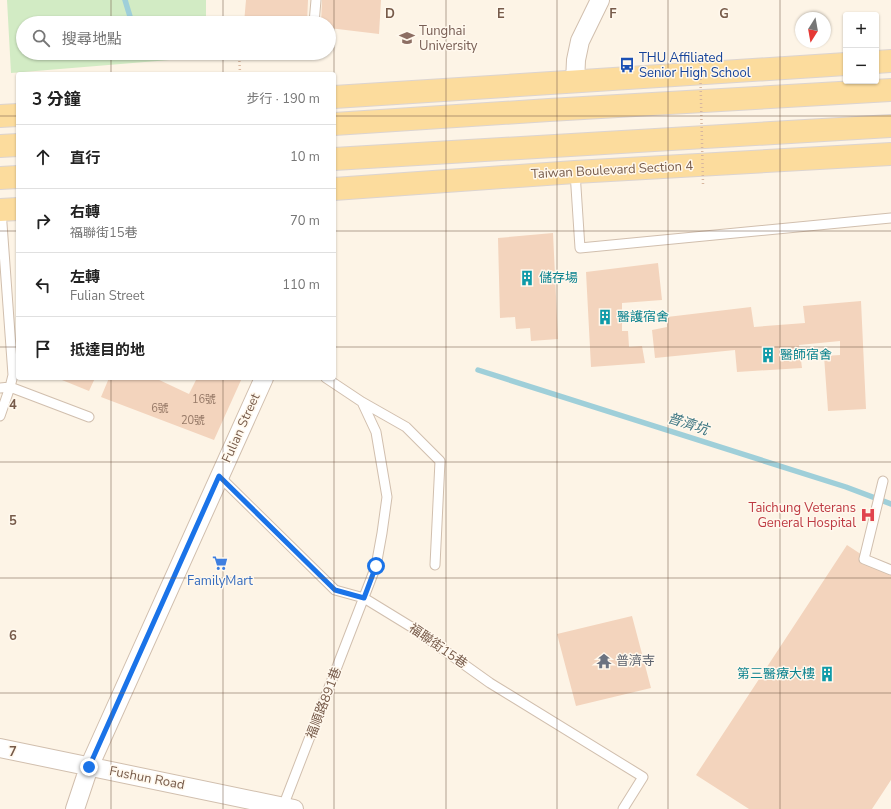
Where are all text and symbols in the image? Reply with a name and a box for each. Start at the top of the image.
text: D [385,5,395,23]
text: E [497,5,505,23]
text: F [609,5,617,23]
text: G [719,5,729,23]
north arrow [795,12,831,48]
map controls [843,12,879,84]
button: + [843,12,879,48]
search box [16,16,336,60]
place label: Tunghai University [419,22,478,55]
icon: search [30,27,52,49]
text: 搜尋地點 [62,29,122,49]
school or university icon: Tunghai University [398,29,416,47]
button: − [843,48,879,84]
place label: THU Affiliated Senior High School [639,49,751,82]
bus stop icon: THU Affiliated Senior High School [618,56,636,74]
text: 3 分鐘 [32,88,81,111]
text: 步行 · 190 m [246,90,320,108]
icon: ahead [32,146,54,168]
text: 直行 [70,148,100,168]
text: 10 m [290,148,320,166]
street label: Taiwan Boulevard Section 4 [530,157,694,183]
text: 右轉 [70,202,100,222]
icon: right [32,210,54,232]
text: 70 m [290,212,320,230]
text: 福聯街15巷 [70,224,138,242]
text: 左轉 [70,267,100,287]
building icon: 儲存場 [518,269,536,287]
place label: 儲存場 [539,269,578,287]
icon: left [32,274,54,296]
text: 110 m [282,276,320,294]
text: Fulian Street [70,287,144,305]
building icon: 醫護宿舍 [596,308,614,326]
place label: 醫護宿舍 [617,308,669,326]
icon: arrive [32,338,54,360]
text: 抵達目的地 [70,340,145,360]
building icon: 醫師宿舍 [759,346,777,364]
place label: 醫師宿舍 [780,346,832,364]
street label: Fulian Street [218,390,264,466]
house number: 16號 [192,392,216,407]
text: 4 [9,396,17,414]
house number: 6號 [151,401,169,416]
water label: 普濟坑 [665,408,713,440]
house number: 20號 [181,413,205,428]
place label: Taichung Veterans General Hospital [749,499,856,532]
hospital icon: Taichung Veterans General Hospital [859,506,877,524]
text: 5 [9,512,17,530]
supermarket icon: FamilyMart [211,554,229,572]
route start [367,557,385,575]
place label: FamilyMart [187,572,253,590]
street label: 福聯街15巷 [405,619,471,673]
text: 6 [9,627,17,645]
temple icon: 普濟寺 [595,652,613,670]
place label: 普濟寺 [616,652,655,670]
street label: 福順路891巷 [302,665,346,741]
place label: 第三醫療大樓 [737,665,815,683]
building icon: 第三醫療大樓 [818,665,836,683]
text: 7 [9,743,17,761]
route end [80,758,98,776]
street label: Fushun Road [108,762,186,794]

